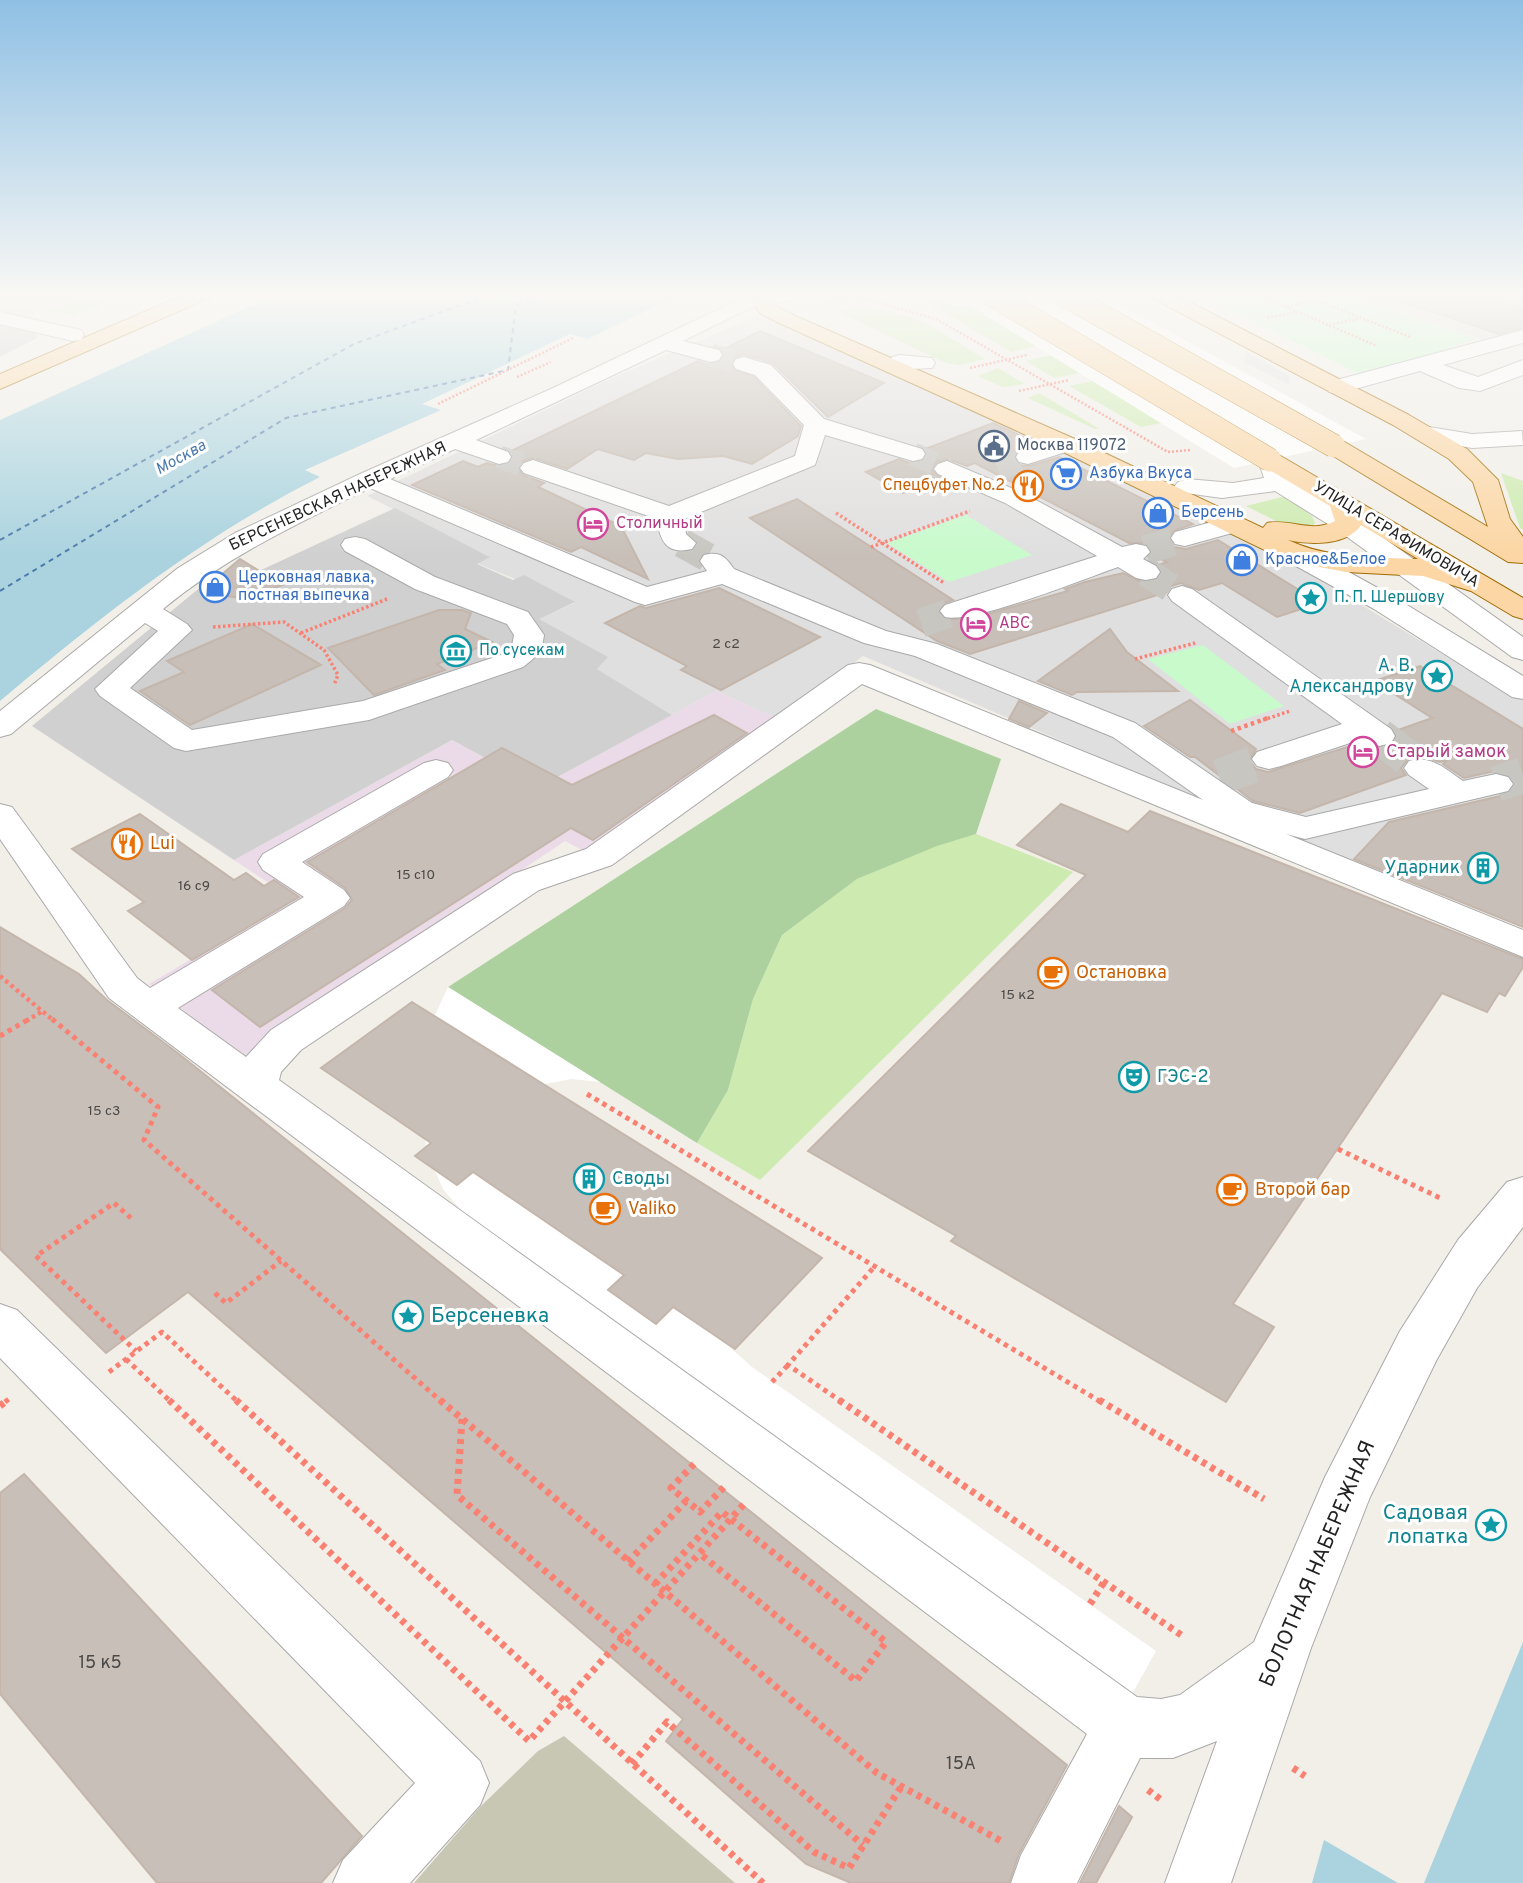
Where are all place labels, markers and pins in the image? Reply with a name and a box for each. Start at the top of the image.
public building icon: Москва 119072 [977,429,1011,463]
place label: Москва 119072 [1017,436,1126,456]
supermarket icon: Азбука Вкуса [1049,457,1083,491]
place label: Азбука Вкуса [1089,464,1192,484]
restaurant icon: Спецбуфет No.2 [1011,469,1045,503]
place label: Спецбуфет No.2 [883,476,1005,496]
shop icon: Берсень [1141,496,1175,530]
place label: Берсень [1181,503,1244,523]
hotel icon: Столичный [576,507,610,541]
place label: Столичный [616,514,703,534]
shop icon: Красное&Белое [1225,543,1259,577]
place label: Красное&Белое [1265,550,1386,570]
place label: Церковная лавка, постная выпечка [238,568,374,606]
shop icon: Церковная лавка, постная выпечка [198,570,232,604]
place icon: П. П. Шершову [1294,581,1328,615]
place label: П. П. Шершову [1334,588,1445,608]
hotel icon: ABC [959,607,993,641]
place label: ABC [999,614,1030,634]
museum icon: По сусекам [439,634,473,668]
place label: По сусекам [479,641,565,661]
place label: А. В. Александрову [1289,655,1414,699]
place icon: А. В. Александрову [1420,659,1454,693]
hotel icon: Старый замок [1346,735,1380,769]
place label: Старый замок [1386,741,1507,764]
restaurant icon: Lui [110,827,144,861]
place label: Lui [150,833,175,856]
building icon: Ударник [1466,851,1500,885]
place label: Ударник [1385,857,1460,880]
cafe icon: Остановка [1036,956,1070,990]
place label: Остановка [1076,962,1167,985]
theatre icon: ГЭС-2 [1117,1060,1151,1094]
place label: ГЭС-2 [1157,1066,1208,1089]
building icon: Своды [572,1162,606,1196]
place label: Своды [612,1168,670,1191]
cafe icon: Второй бар [1215,1173,1249,1207]
place label: Второй бар [1255,1179,1350,1202]
cafe icon: Valiko [588,1192,622,1226]
place label: Valiko [628,1198,676,1221]
place icon: Берсеневка [391,1299,425,1333]
place label: Берсеневка [431,1303,549,1330]
place label: Садовая лопатка [1383,1500,1468,1551]
place icon: Садовая лопатка [1474,1508,1508,1542]

